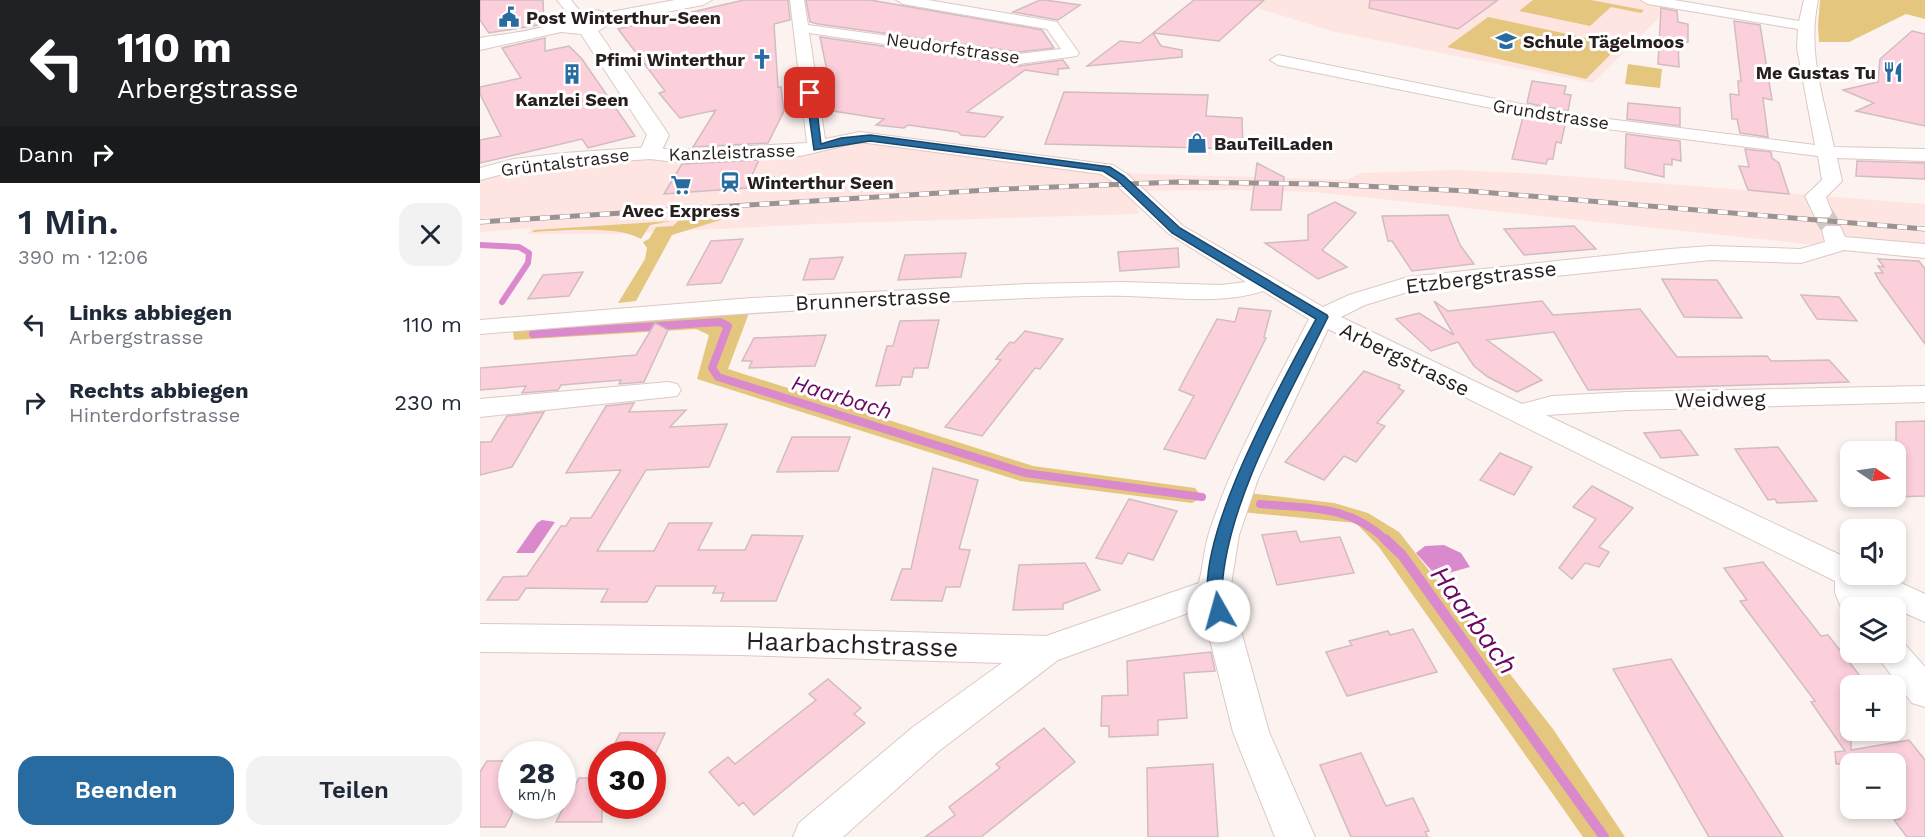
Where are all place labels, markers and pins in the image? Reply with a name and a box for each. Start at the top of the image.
public building icon: Post Winterthur-Seen [497,5,521,29]
place label: Post Winterthur-Seen [526,7,721,28]
school or university icon: Schule Tägelmoos [1494,29,1518,53]
place label: Schule Tägelmoos [1523,31,1684,52]
church icon: Pfimi Winterthur [750,47,774,71]
place label: Pfimi Winterthur [595,49,745,70]
restaurant icon: Me Gustas Tu [1881,60,1905,84]
building icon: Kanzlei Seen [560,62,584,86]
place label: Me Gustas Tu [1756,62,1876,83]
pin [784,67,835,118]
place label: Kanzlei Seen [515,89,629,110]
shop icon: BauTeilLaden [1185,131,1209,155]
place label: BauTeilLaden [1214,133,1333,154]
station icon: Winterthur Seen [718,170,742,194]
place label: Winterthur Seen [747,172,894,193]
supermarket icon: Avec Express [669,173,693,197]
place label: Avec Express [622,200,740,221]

